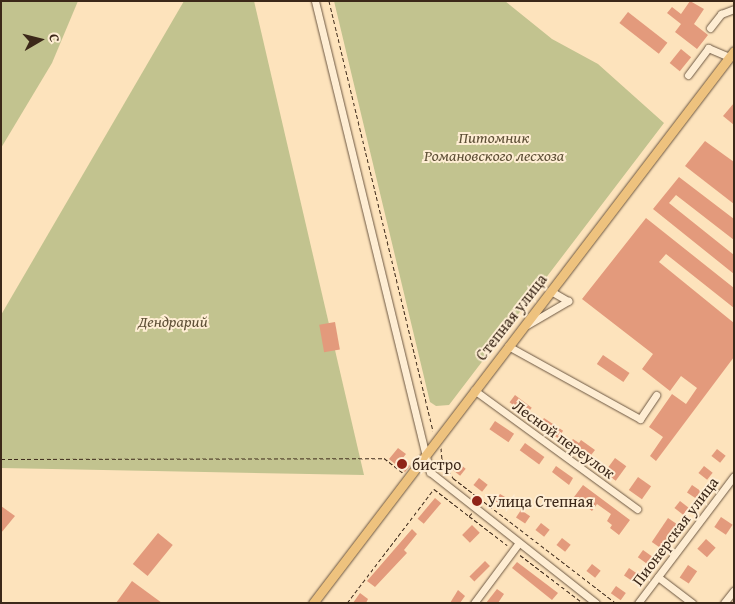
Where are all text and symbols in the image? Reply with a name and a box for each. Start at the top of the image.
north arrow [15,15,65,65]
text: С [44,33,65,43]
park label: Питомник Романовского лесхоза [424,127,564,165]
street label: Степная улица [471,270,551,364]
park label: Дендрарий [138,311,208,331]
street label: Лесной переулок [509,396,619,482]
place label: бистро [412,454,461,474]
marker: бистро [396,458,408,470]
street label: Пионерская улица [628,473,722,589]
place label: Улица Степная [487,491,593,511]
marker: Улица Степная [471,495,483,507]

